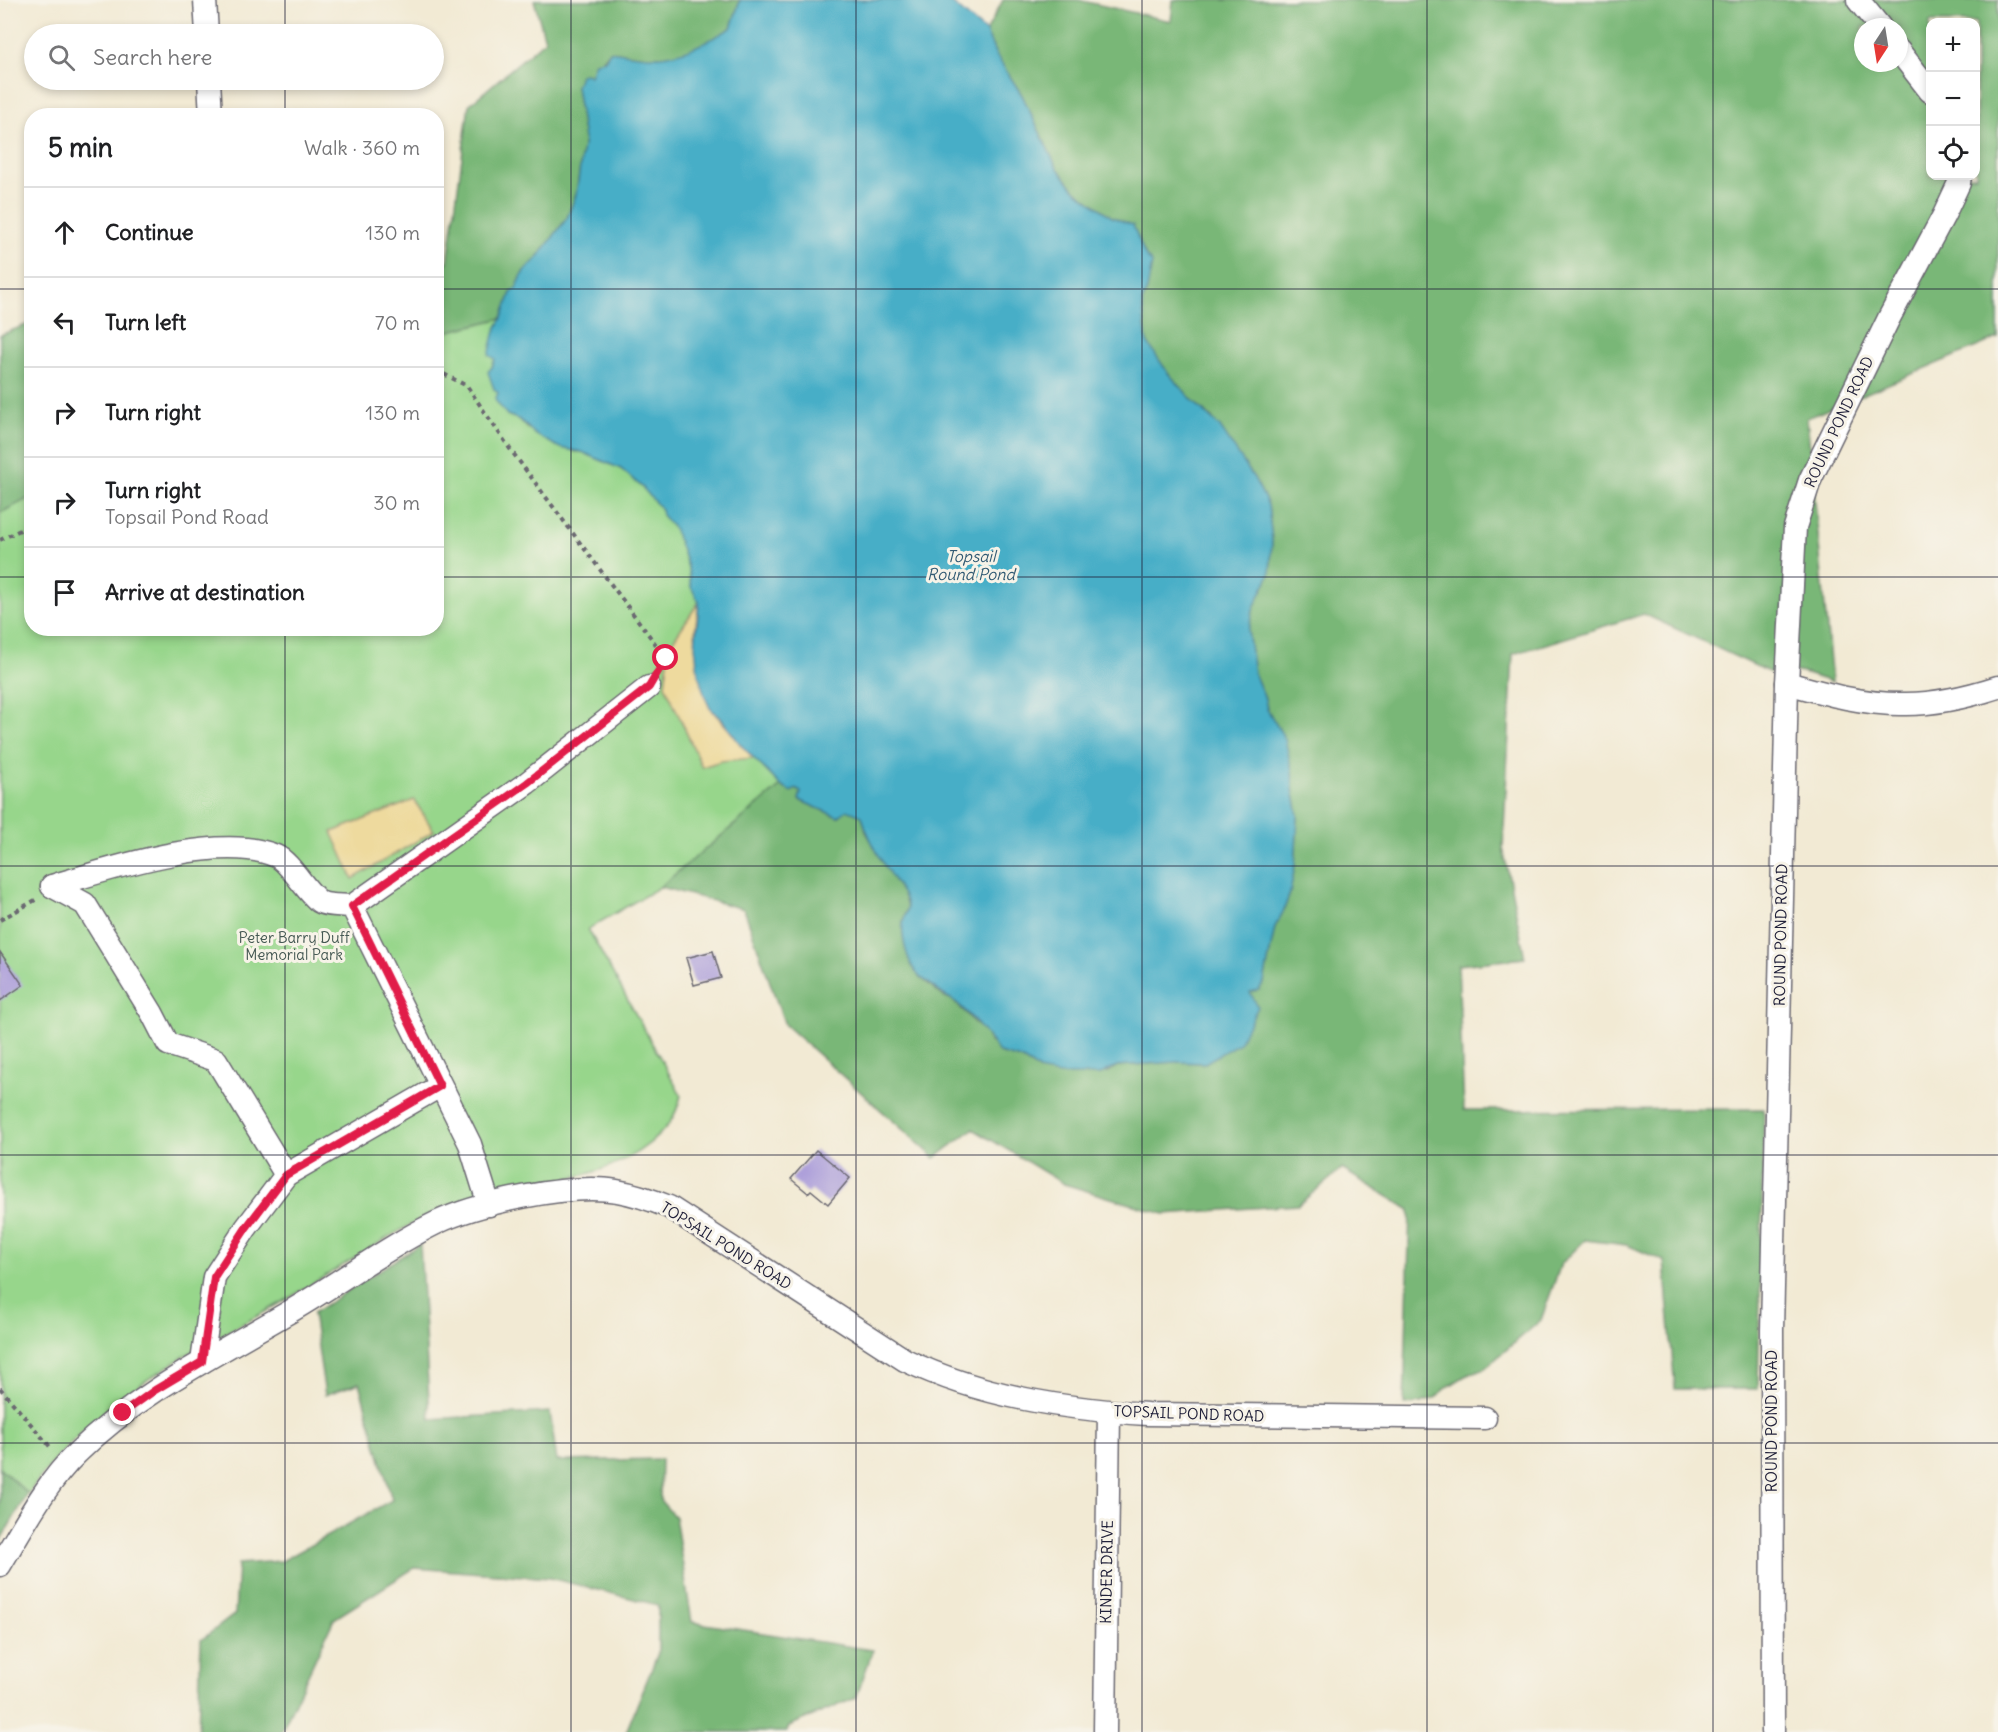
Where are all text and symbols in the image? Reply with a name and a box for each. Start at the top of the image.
north arrow [1854,18,1908,72]
map controls [1926,18,1980,180]
button: + [1926,18,1980,72]
search box [24,24,444,90]
icon: search [45,41,78,74]
text: Search here [93,43,212,71]
button: − [1926,72,1980,126]
button: locate [1926,126,1980,180]
text: 5 min [48,131,113,164]
text: Walk · 360 m [304,135,420,160]
icon: ahead [48,216,81,249]
text: Continue [105,218,194,246]
text: 130 m [365,220,420,245]
icon: left [48,306,81,339]
text: Turn left [105,308,186,336]
text: 70 m [375,310,420,335]
street label: ROUND POND ROAD [1800,353,1877,490]
icon: right [48,396,81,429]
text: Turn right [105,398,201,426]
text: 130 m [365,400,420,425]
text: Turn right [105,476,201,504]
icon: right [48,486,81,519]
text: 30 m [373,490,420,515]
text: Topsail Pond Road [105,504,269,529]
water label: Topsail Round Pond [927,546,1017,584]
icon: arrive [48,576,81,609]
text: Arrive at destination [105,578,305,606]
route start [652,644,678,670]
street label: ROUND POND ROAD [1770,864,1791,1006]
park label: Peter Barry Duff Memorial Park [238,928,351,964]
street label: TOPSAIL POND ROAD [657,1198,795,1294]
street label: ROUND POND ROAD [1762,1350,1781,1492]
route end [109,1399,135,1425]
street label: TOPSAIL POND ROAD [1113,1401,1265,1426]
street label: KINDER DRIVE [1096,1520,1117,1624]

